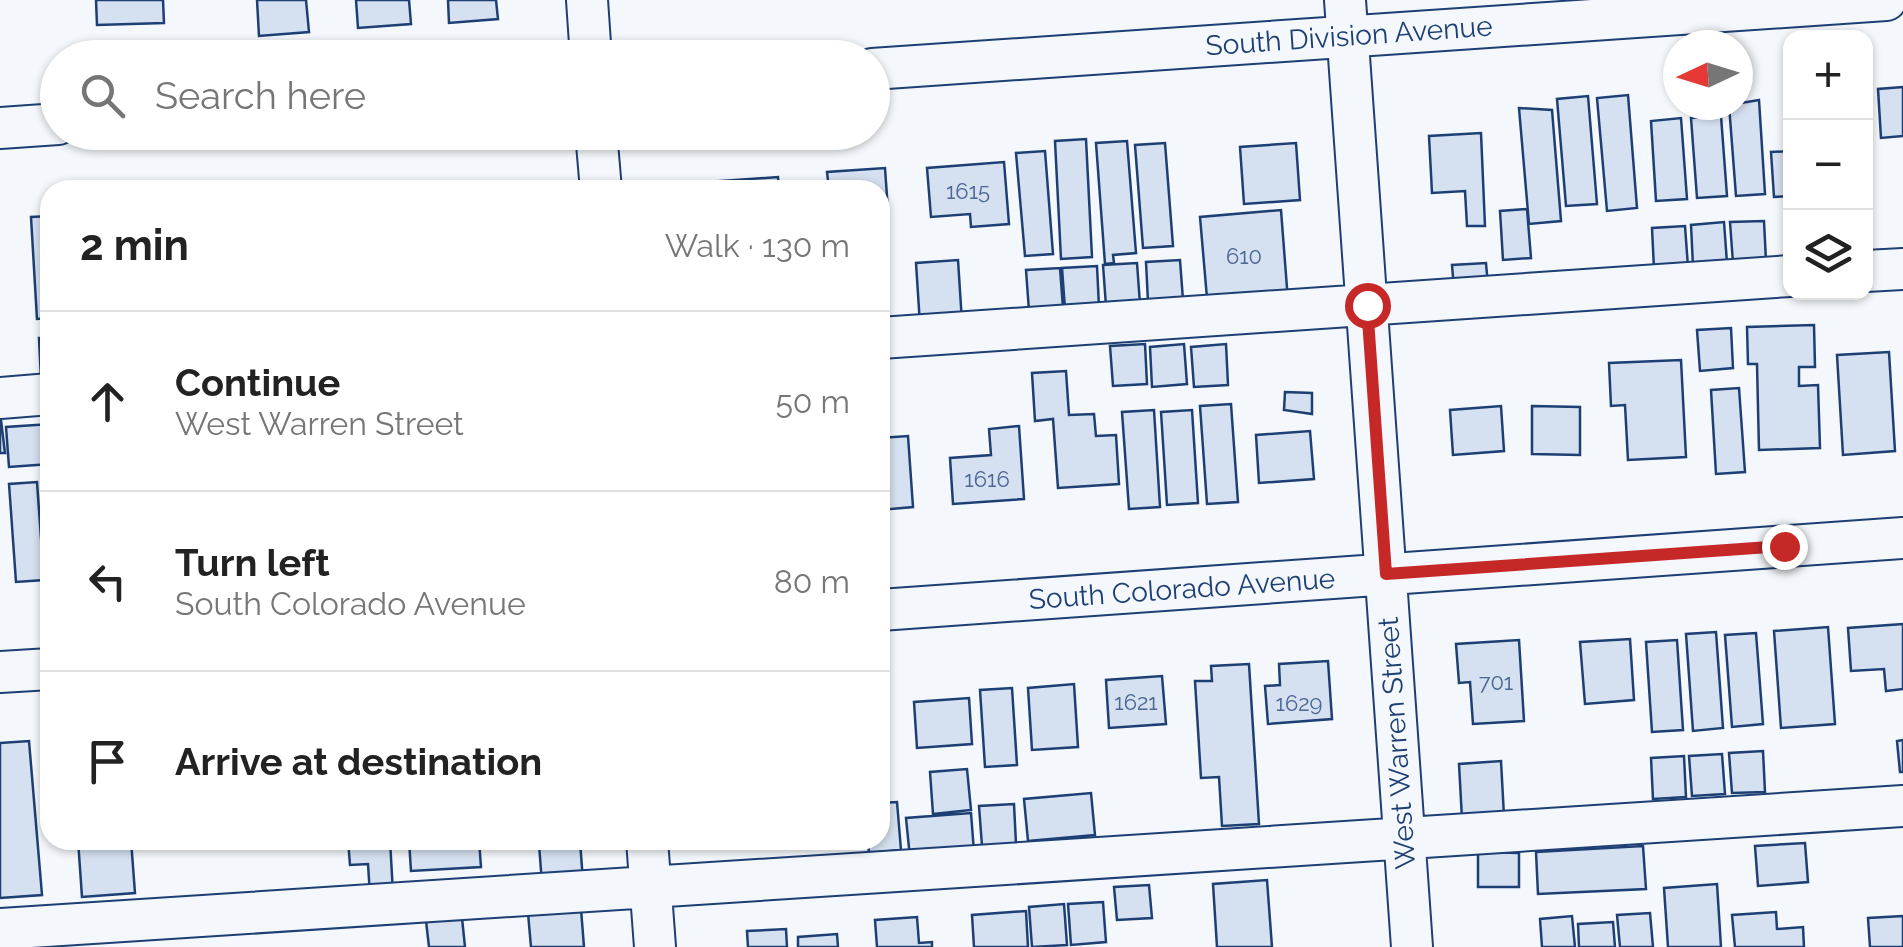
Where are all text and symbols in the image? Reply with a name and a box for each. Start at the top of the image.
street label: South Division Avenue [1204,10,1494,62]
north arrow [1663,30,1753,120]
map controls [1783,30,1873,300]
button: + [1783,30,1873,120]
search box [40,40,890,150]
icon: search [75,68,130,123]
text: Search here [155,73,366,118]
button: − [1783,120,1873,210]
house number: 1615 [946,178,990,204]
button: layers [1783,210,1873,300]
text: 2 min [80,221,189,270]
text: Walk · 130 m [665,227,850,264]
house number: 610 [1226,243,1262,269]
route start [1345,283,1391,329]
text: Continue [175,360,340,405]
icon: ahead [80,374,135,429]
text: 50 m [775,383,850,420]
text: West Warren Street [175,405,464,442]
house number: 1616 [964,466,1010,492]
route end [1762,524,1808,570]
text: Turn left [175,540,330,585]
icon: left [80,554,135,609]
street label: South Colorado Avenue [1028,562,1336,616]
text: 80 m [774,563,850,600]
text: South Colorado Avenue [175,585,526,622]
street label: West Warren Street [1372,615,1422,870]
house number: 701 [1479,669,1513,695]
house number: 1621 [1114,689,1158,715]
house number: 1629 [1275,690,1323,716]
icon: arrive [80,734,135,789]
text: Arrive at destination [175,739,542,784]

